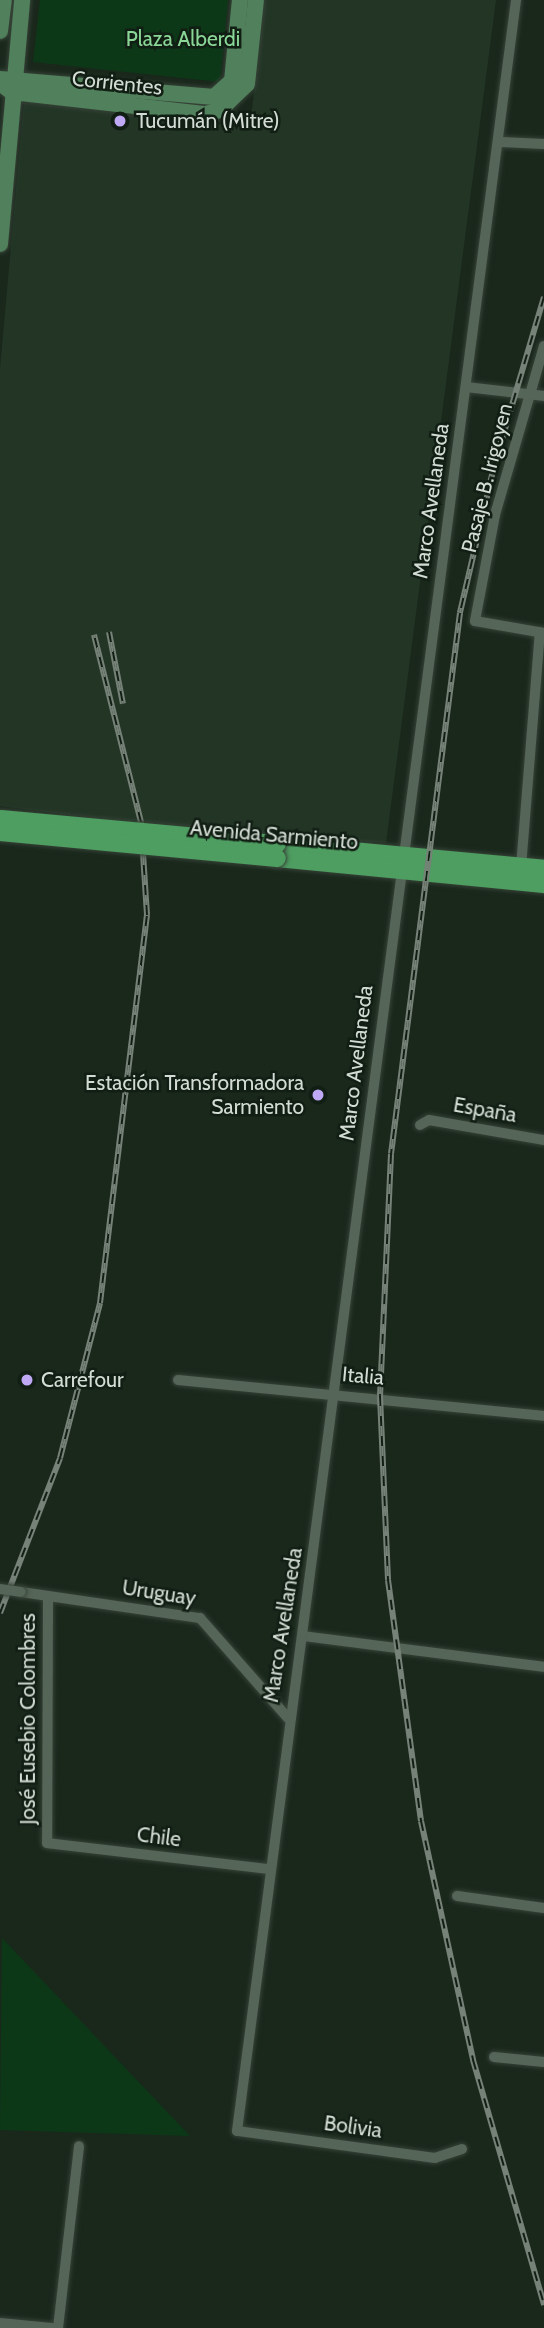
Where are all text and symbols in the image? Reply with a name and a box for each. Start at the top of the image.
park label: Plaza Alberdi [126,26,240,52]
street label: Corrientes [71,66,163,100]
place label: Tucumán (Mitre) [136,108,280,134]
marker: Tucumán (Mitre) [110,111,130,131]
street label: Pasaje B. Irigoyen [456,401,518,555]
street label: Marco Avellaneda [408,422,454,580]
street label: Avenida Sarmiento [189,815,359,855]
street label: Marco Avellaneda [334,984,378,1142]
place label: Estación Transformadora Sarmiento [85,1070,304,1120]
marker: Estación Transformadora Sarmiento [310,1087,326,1103]
street label: España [451,1092,519,1128]
street label: Italia [341,1362,385,1390]
place label: Carrefour [41,1367,124,1393]
marker: Carrefour [19,1372,35,1388]
street label: Marco Avellaneda [258,1546,308,1704]
street label: Uruguay [120,1575,198,1611]
street label: José Eusebio Colombres [15,1613,41,1825]
street label: Chile [135,1822,183,1852]
street label: Bolivia [322,2110,384,2144]

